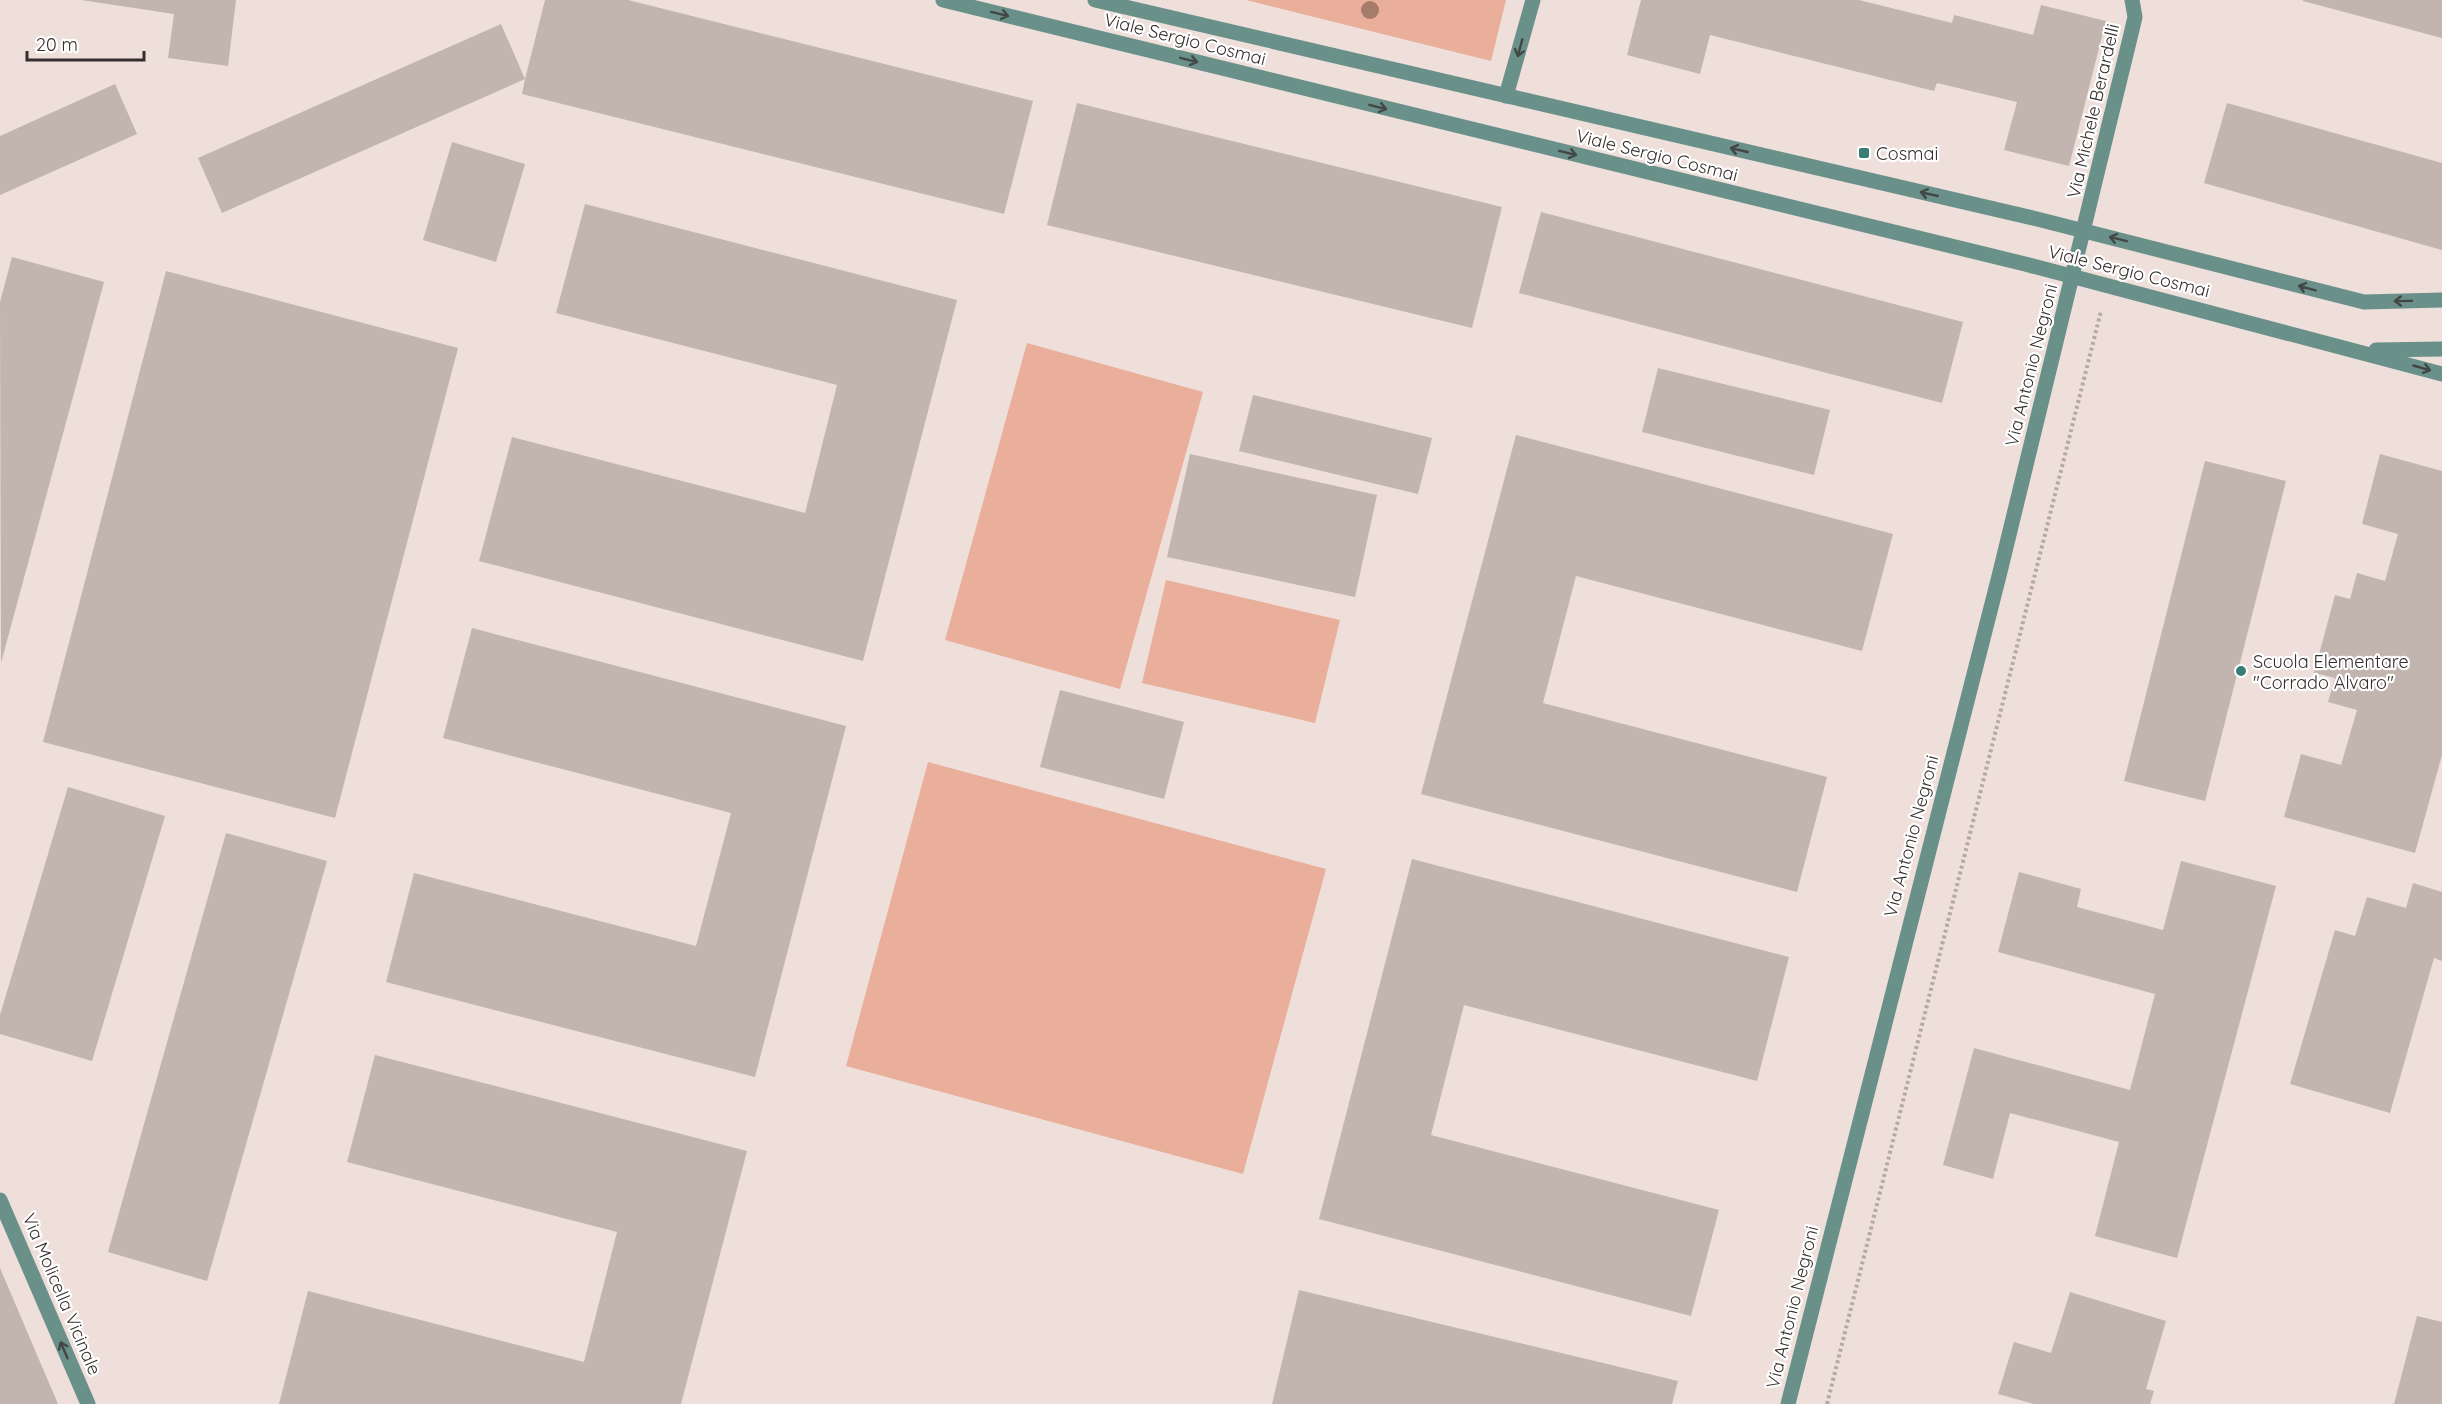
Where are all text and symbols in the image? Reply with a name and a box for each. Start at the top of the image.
one-way arrow [990,8,1009,20]
street label: Viale Sergio Cosmai [1102,8,1268,70]
street label: Via Michele Berardelli [2062,22,2124,200]
scale bar [27,24,144,62]
text: 20 m [36,33,78,56]
one-way arrow [1513,38,1525,57]
one-way arrow [1179,55,1198,67]
one-way arrow [1369,101,1388,113]
street label: Viale Sergio Cosmai [1574,124,1740,186]
place label: Cosmai [1876,142,1938,165]
one-way arrow [1729,143,1748,155]
marker: Cosmai [1857,146,1871,160]
one-way arrow [1558,148,1577,160]
one-way arrow [1919,188,1939,199]
one-way arrow [2109,233,2128,245]
street label: Viale Sergio Cosmai [2046,240,2212,302]
street label: Via Antonio Negroni [2000,281,2062,449]
one-way arrow [2298,281,2317,293]
one-way arrow [2393,296,2413,307]
one-way arrow [2412,363,2431,374]
place label: Scuola Elementare "Corrado Alvaro" [2253,650,2409,694]
marker: Scuola Elementare "Corrado Alvaro" [2234,664,2248,678]
street label: Via Antonio Negroni [1878,753,1944,919]
street label: Via Molicella Vicinale [18,1210,106,1378]
street label: Via Antonio Negroni [1761,1223,1823,1391]
one-way arrow [58,1342,70,1360]

